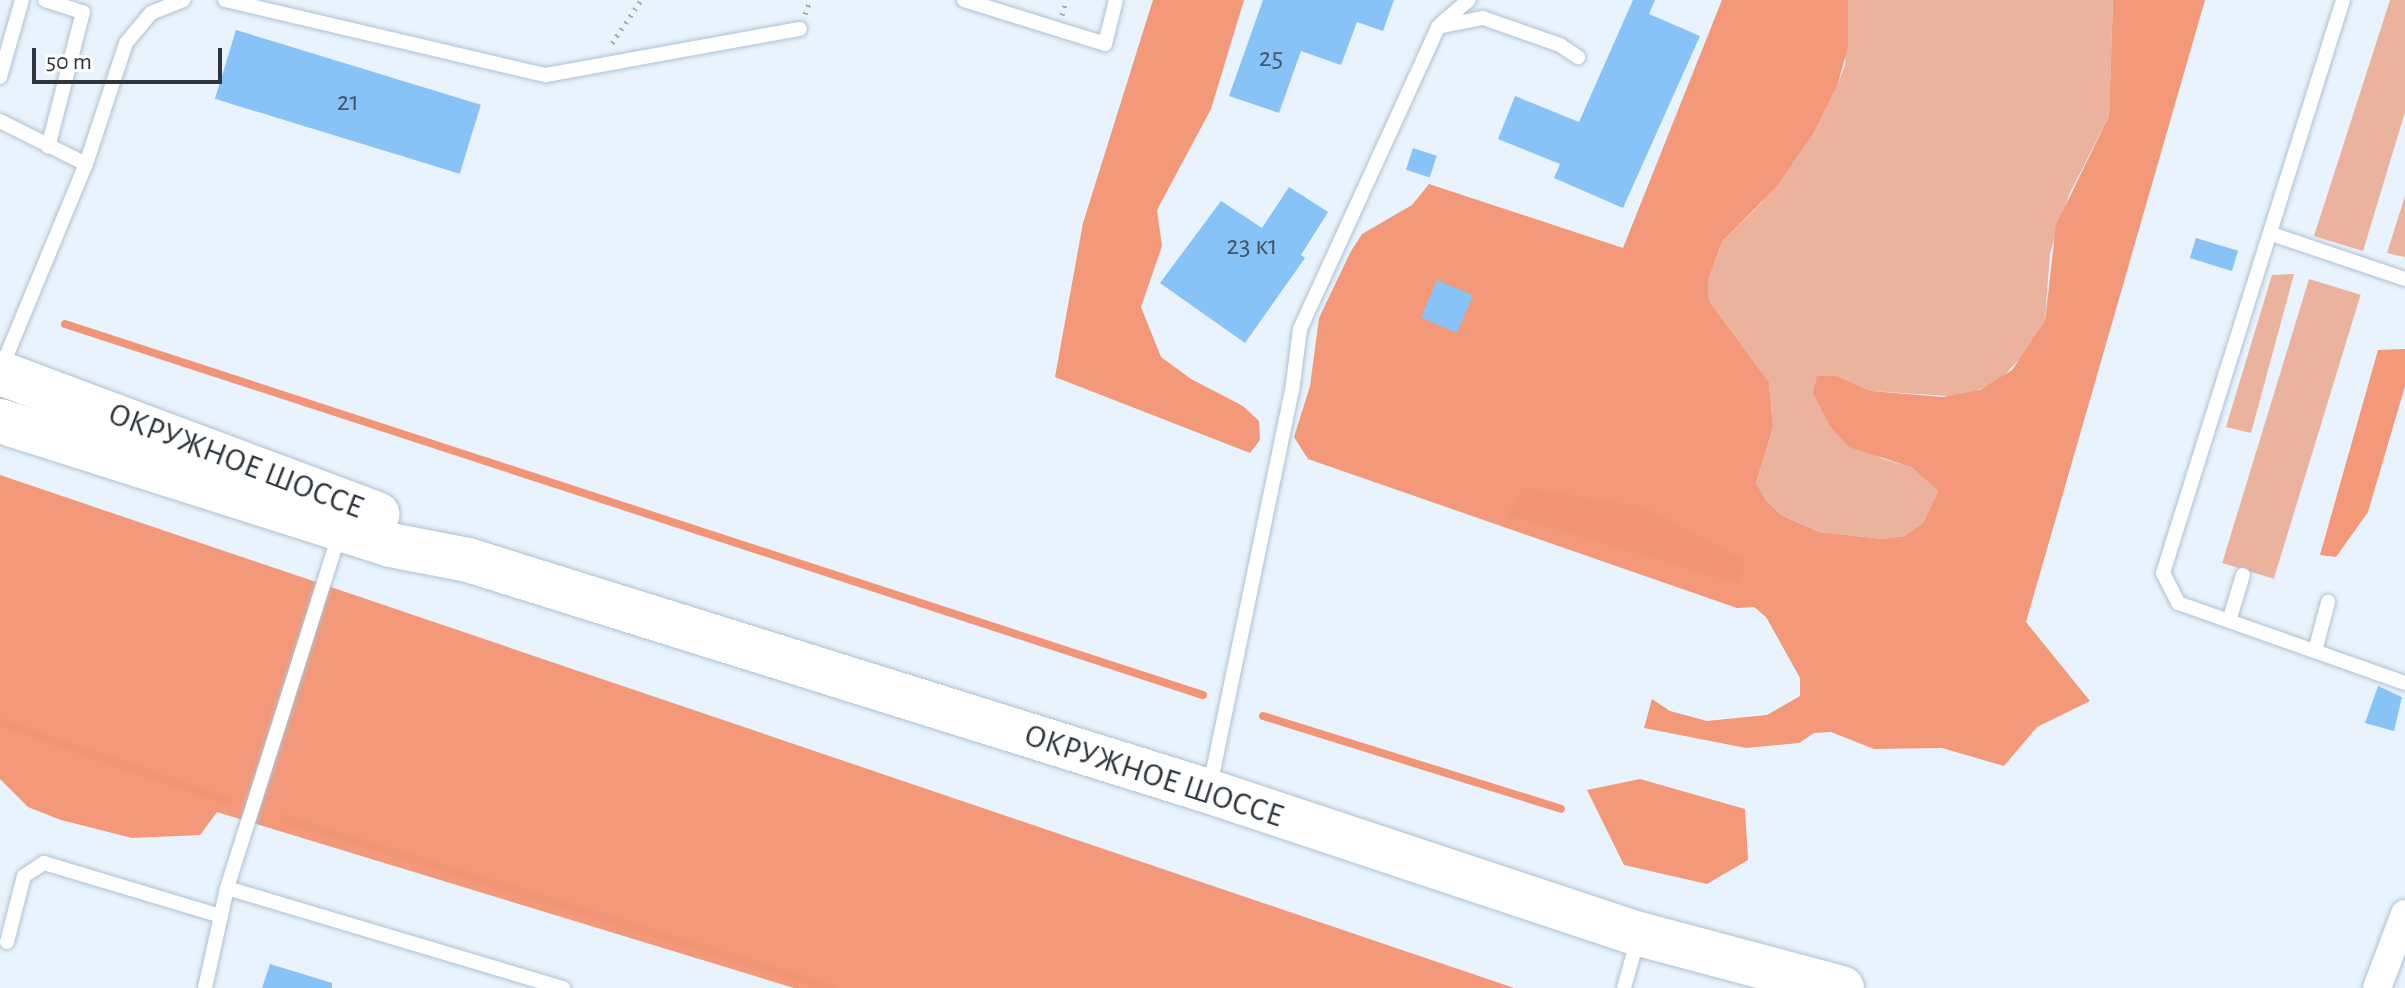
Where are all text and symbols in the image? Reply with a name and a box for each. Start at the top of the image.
scale bar [36,32,226,82]
house number: 25 [1259,41,1283,75]
text: 50 m [46,50,92,74]
house number: 21 [337,85,359,119]
house number: 23 к1 [1226,229,1278,263]
street label: ОКРУЖНОЕ ШОССЕ [103,395,369,527]
street label: ОКРУЖНОЕ ШОССЕ [1019,716,1289,836]

